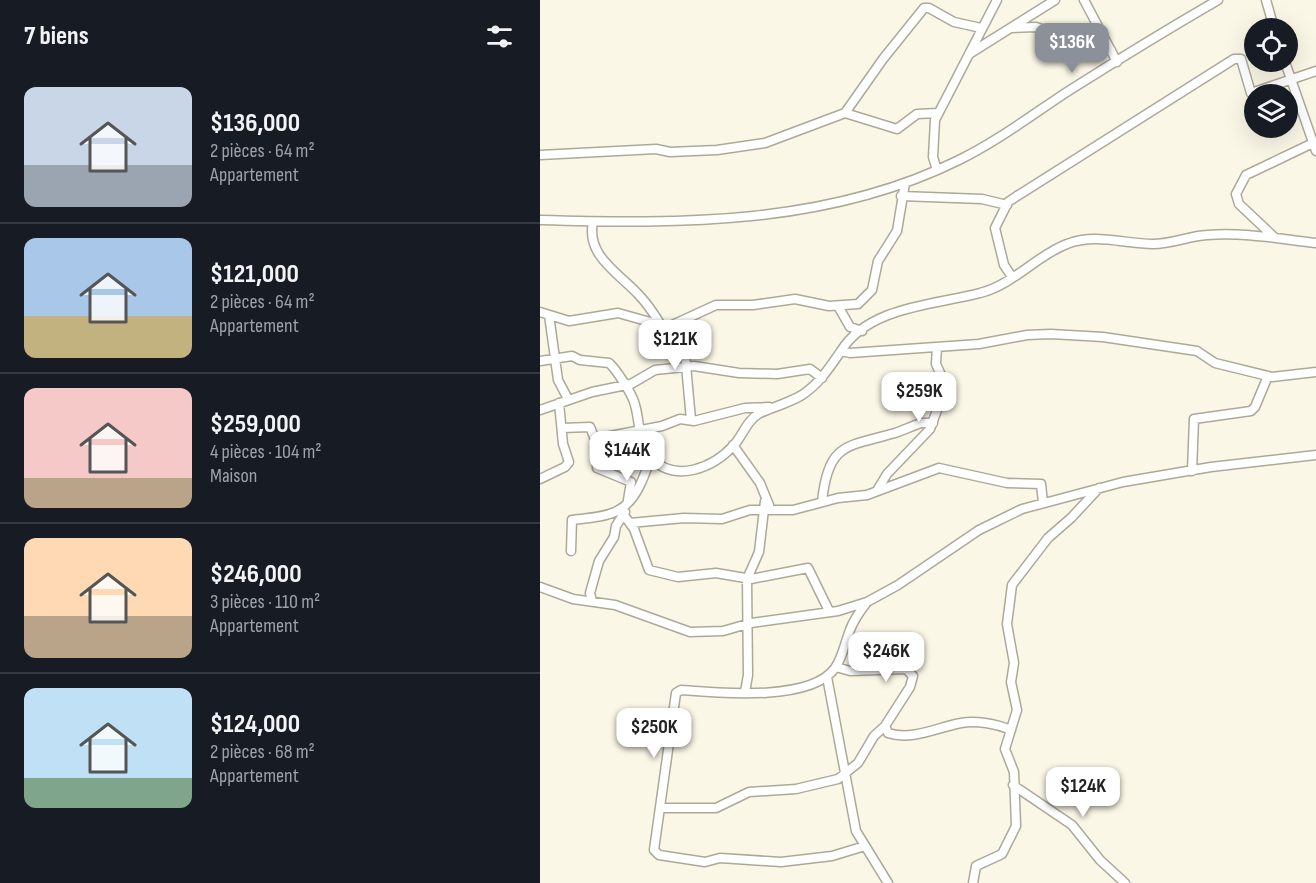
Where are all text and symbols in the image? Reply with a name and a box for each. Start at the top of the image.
map controls [1244,18,1298,138]
button: locate [1244,18,1298,72]
icon: filters [483,20,516,53]
text: 7 biens [24,21,89,52]
pin: $136K [1030,23,1114,74]
text: $136K [1049,30,1095,54]
button: layers [1244,84,1298,138]
text: $136,000 [210,108,300,139]
icon: home [72,111,144,183]
text: 2 pièces · 64 m² [210,139,315,163]
text: Appartement [210,163,299,187]
text: $121,000 [210,259,299,290]
icon: home [72,262,144,334]
text: 2 pièces · 64 m² [210,290,315,314]
text: Appartement [210,314,299,338]
pin: $121K [633,320,717,371]
text: $121K [653,327,698,351]
pin: $259K [877,372,961,423]
text: $259K [895,379,943,403]
text: $259,000 [210,409,301,440]
icon: home [72,412,144,484]
pin: $144K [585,431,669,482]
text: $144K [604,438,650,462]
text: 4 pièces · 104 m² [210,440,322,464]
text: Maison [210,464,257,488]
text: $246,000 [210,559,302,590]
icon: home [72,562,144,634]
text: 3 pièces · 110 m² [210,590,320,614]
text: Appartement [210,614,299,638]
pin: $246K [844,632,928,683]
text: $246K [862,639,910,663]
pin: $250K [612,708,696,759]
text: $124,000 [210,709,300,740]
icon: home [72,712,144,784]
text: $250K [630,715,678,739]
text: 2 pièces · 68 m² [210,740,315,764]
text: Appartement [210,764,299,788]
pin: $124K [1041,767,1125,818]
text: $124K [1060,774,1106,798]

